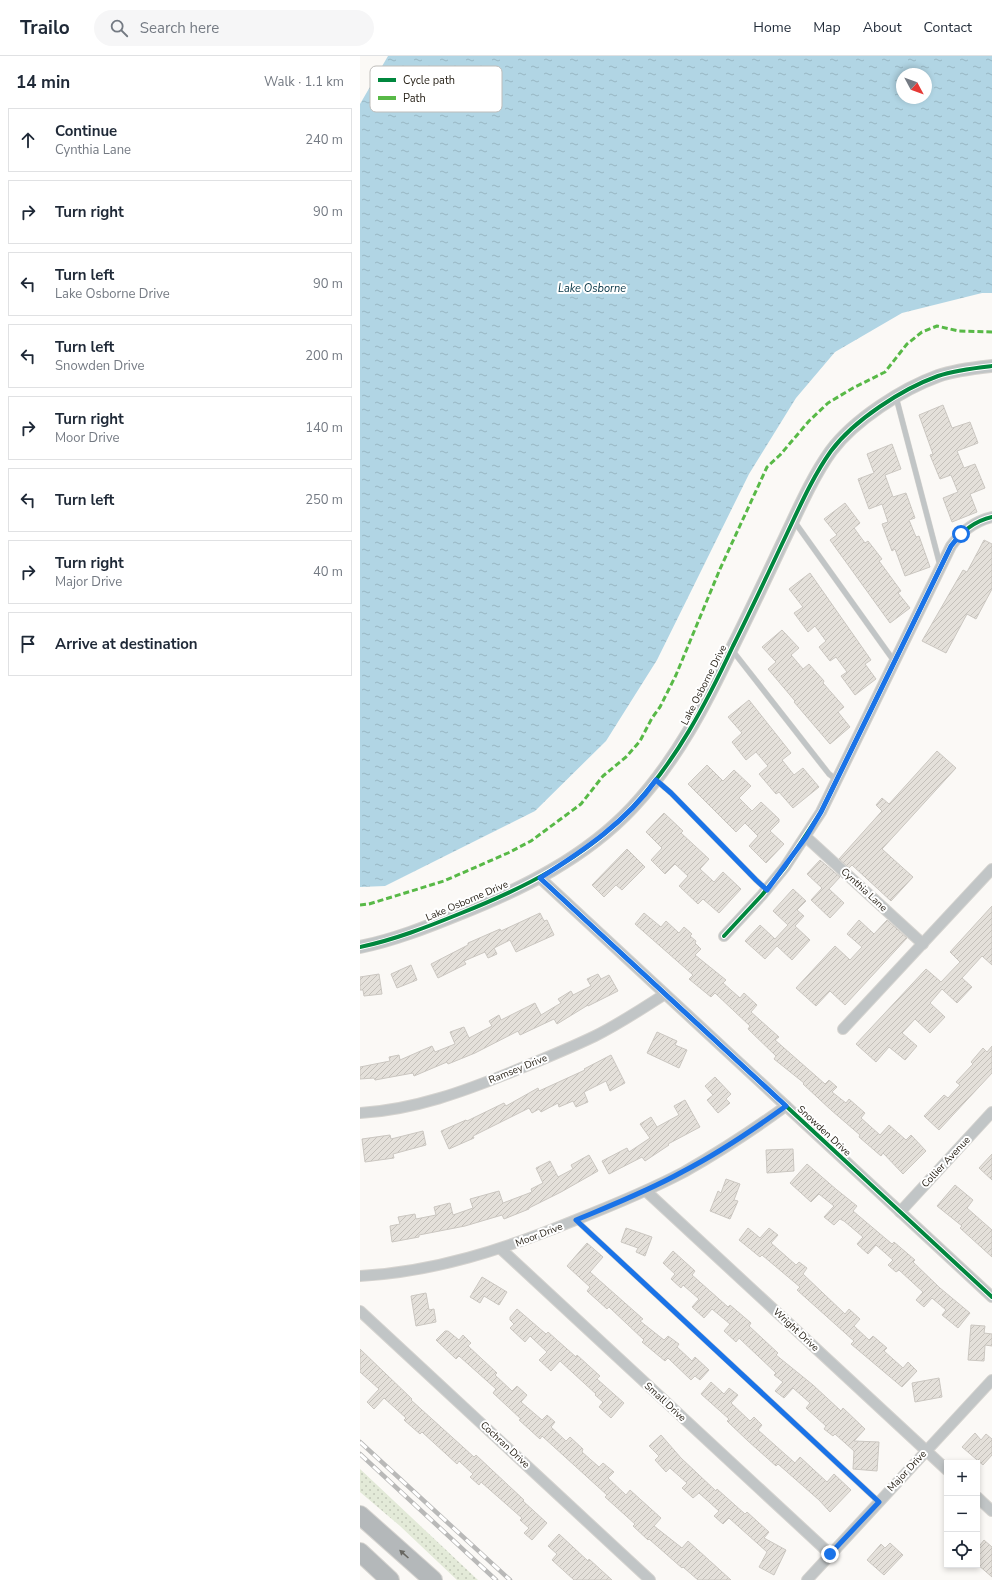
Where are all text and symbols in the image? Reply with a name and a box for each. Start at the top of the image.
search box [94,10,374,46]
text: Trailo [20,15,70,41]
icon: search [108,17,130,39]
text: Search here [140,18,219,38]
text: Home [753,18,791,37]
text: Map [813,18,841,37]
text: About [863,18,902,37]
text: Contact [924,18,972,37]
legend [370,66,502,112]
north arrow [896,68,932,104]
text: 14 min [16,71,70,94]
text: Walk · 1.1 km [264,73,344,91]
text: Cycle path [403,73,455,88]
text: Path [403,91,426,106]
text: Continue [55,121,117,141]
icon: ahead [17,129,39,151]
text: 240 m [305,131,343,149]
text: Cynthia Lane [55,141,131,159]
icon: right [17,201,39,223]
text: Turn right [55,202,124,222]
text: 90 m [313,203,343,221]
text: Turn left [55,265,114,285]
icon: left [17,273,39,295]
text: 90 m [313,275,343,293]
water label: Lake Osborne [558,281,626,296]
text: Lake Osborne Drive [55,285,170,303]
text: Turn left [55,337,114,357]
icon: left [17,345,39,367]
text: 200 m [305,347,343,365]
text: Snowden Drive [55,357,144,375]
text: Turn right [55,409,124,429]
icon: right [17,417,39,439]
text: 140 m [305,419,343,437]
text: Moor Drive [55,429,119,447]
icon: left [17,489,39,511]
text: Turn left [55,490,114,510]
text: 250 m [305,491,343,509]
route start [952,525,970,543]
text: Turn right [55,553,124,573]
icon: right [17,561,39,583]
text: 40 m [313,563,343,581]
text: Major Drive [55,573,122,591]
icon: arrive [17,633,39,655]
text: Arrive at destination [55,634,198,654]
street label: Lake Osborne Drive [678,643,730,727]
street label: Cynthia Lane [838,865,890,915]
street label: Lake Osborne Drive [424,877,510,925]
street label: Ramsey Drive [487,1051,549,1087]
street label: Snowden Drive [794,1102,854,1160]
street label: Collier Avenue [918,1133,974,1191]
street label: Moor Drive [513,1220,565,1250]
street label: Wright Drive [770,1305,822,1355]
street label: Small Drive [641,1379,689,1425]
street label: Cochran Drive [477,1418,533,1472]
street label: Major Drive [884,1447,930,1495]
map controls [944,1460,980,1568]
button: + [944,1460,980,1496]
button: − [944,1496,980,1532]
button: locate [944,1532,980,1568]
route end [821,1545,839,1563]
one-way arrow [399,1549,409,1559]

